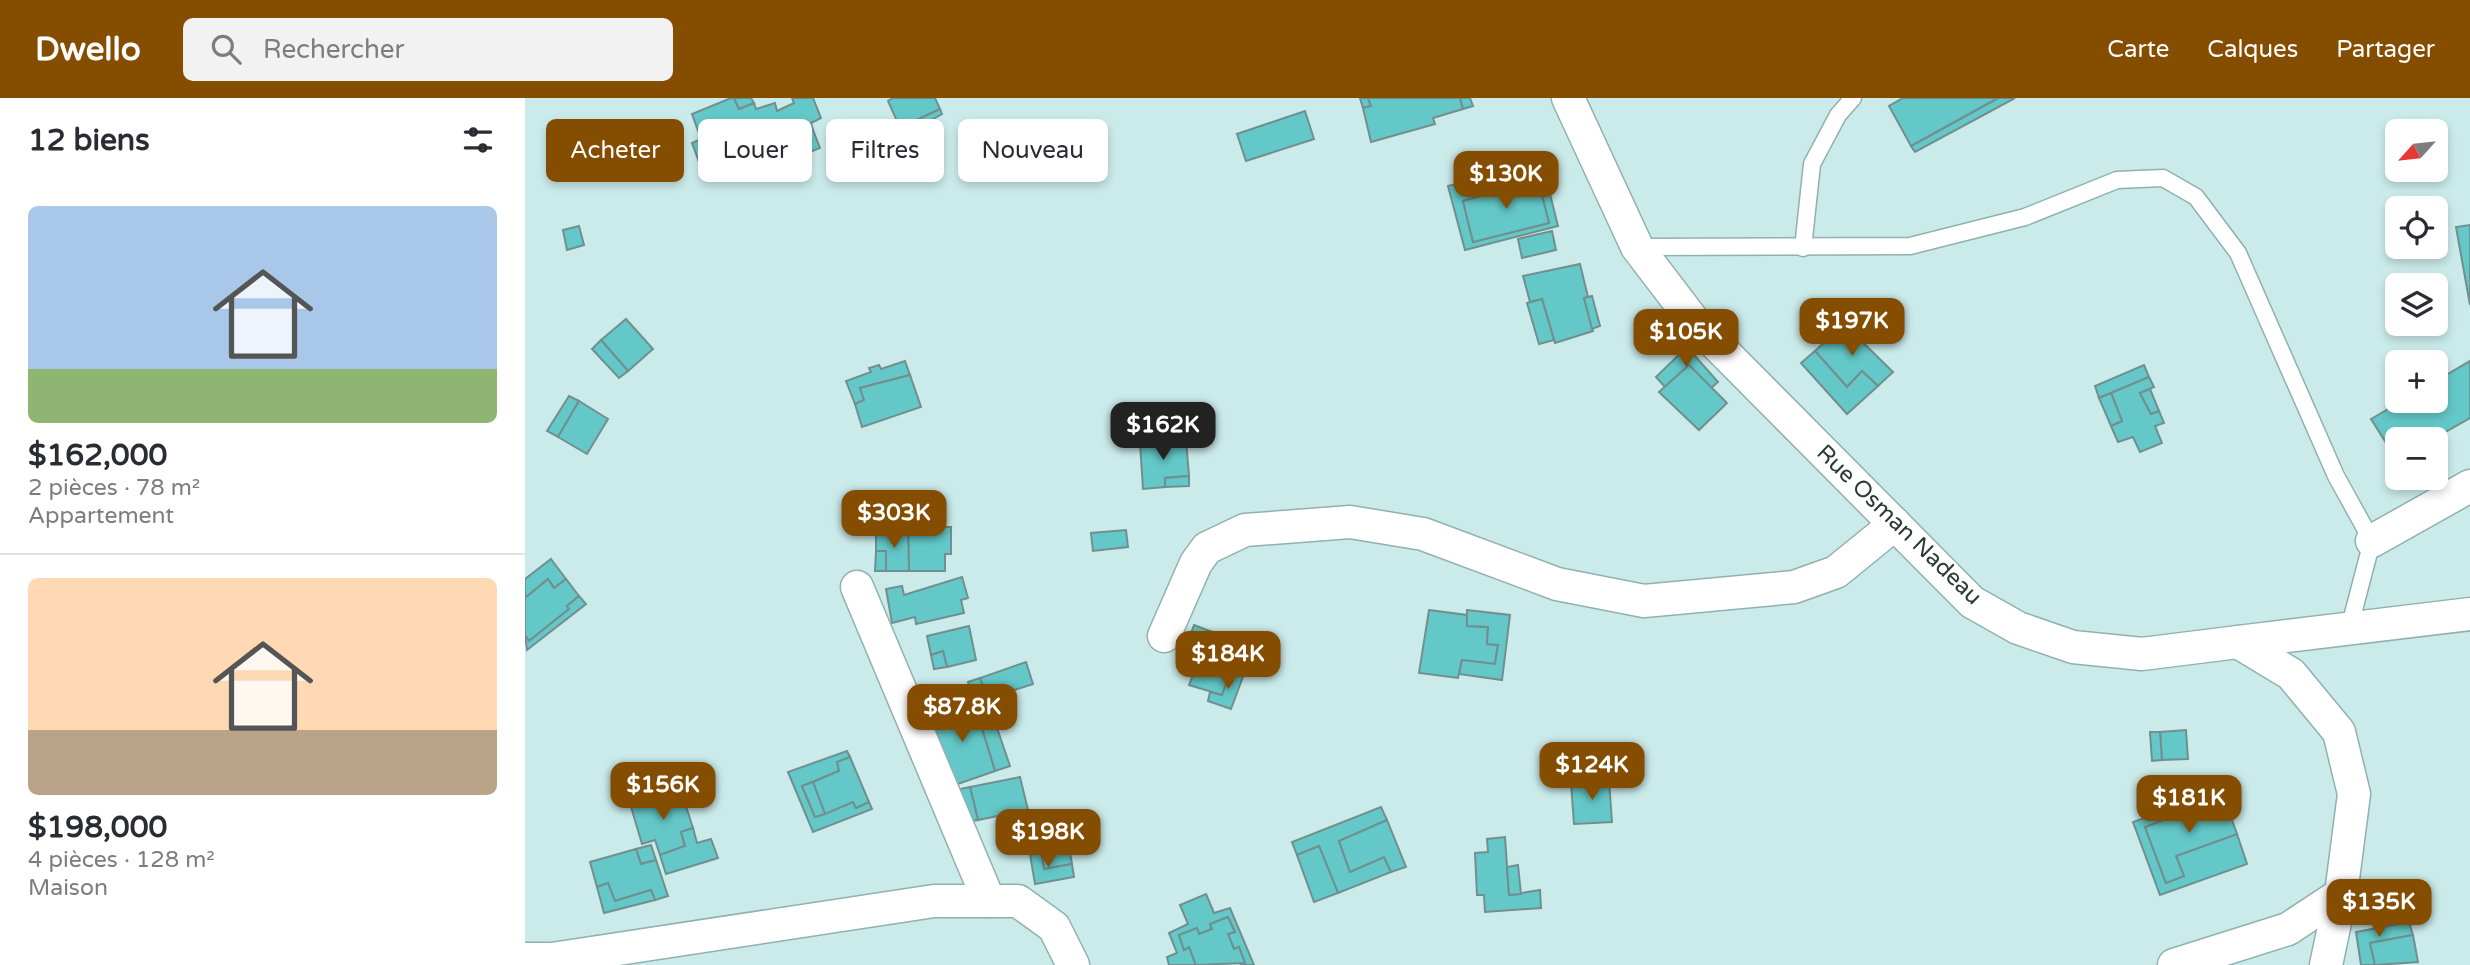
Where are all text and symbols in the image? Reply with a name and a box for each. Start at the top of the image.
search box [183,18,673,81]
text: Dwello [35,30,141,69]
icon: search [207,30,245,68]
text: Rechercher [263,34,404,65]
text: Carte [2107,35,2169,64]
text: Calques [2207,35,2298,64]
text: Partager [2336,35,2435,64]
chip: Acheter [546,119,684,182]
chip: Louer [698,119,812,182]
chip: Filtres [826,119,944,182]
chip: Nouveau [958,119,1108,182]
north arrow [2385,119,2448,182]
map controls [2385,119,2448,490]
icon: filters [459,121,497,159]
text: 12 biens [28,122,150,159]
pin: $130K [1457,152,1555,211]
text: $130K [1470,160,1542,188]
button: locate [2385,196,2448,259]
icon: home [200,251,326,377]
button: layers [2385,273,2448,336]
pin: $197K [1803,299,1901,358]
text: $197K [1816,307,1888,335]
pin: $105K [1637,310,1735,369]
text: $105K [1650,318,1722,346]
button: + [2385,350,2448,413]
pin: $162K [1114,402,1212,462]
text: $162K [1127,411,1199,439]
button: − [2385,427,2448,490]
text: $162,000 [28,437,167,474]
street label: Rue Osman Nadeau [1811,439,1987,611]
text: 2 pièces · 78 m² [28,474,200,502]
pin: $303K [845,490,943,550]
text: $303K [858,499,930,527]
text: Appartement [28,502,174,530]
icon: home [200,623,326,749]
pin: $184K [1179,632,1277,691]
text: $184K [1192,640,1264,668]
pin: $87.8K [905,684,1019,744]
text: $87.8K [923,693,1001,721]
pin: $124K [1543,742,1641,802]
text: $124K [1556,751,1628,779]
pin: $156K [614,762,712,822]
text: $156K [627,771,699,799]
pin: $181K [2140,776,2238,835]
text: $181K [2153,784,2225,812]
text: $198,000 [28,809,167,846]
pin: $198K [999,810,1097,869]
text: $198K [1012,818,1084,846]
text: 4 pièces · 128 m² [28,846,215,874]
text: Maison [28,874,108,902]
pin: $135K [2330,880,2428,939]
text: $135K [2343,888,2415,916]

